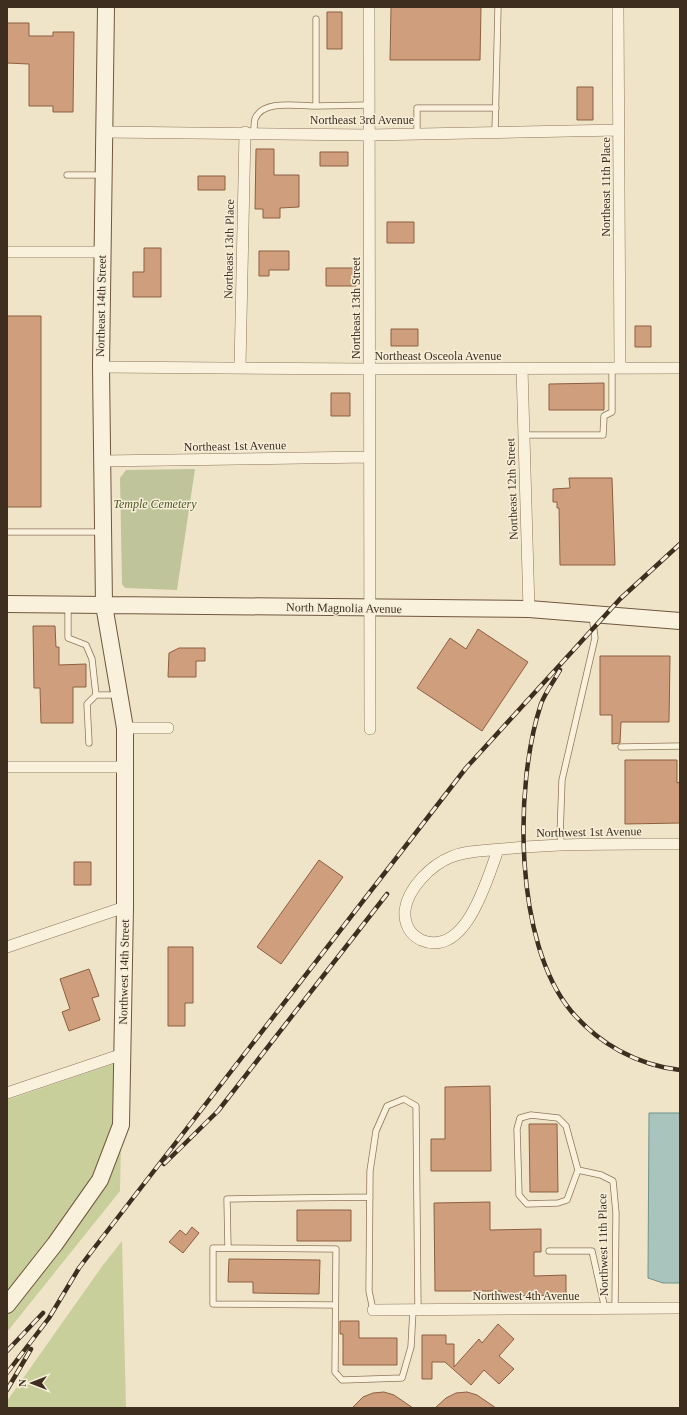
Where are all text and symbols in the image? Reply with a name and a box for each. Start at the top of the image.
street label: Northeast 3rd Avenue [310,113,414,127]
street label: Northeast 11th Place [599,137,613,237]
street label: Northeast 13th Place [221,199,237,299]
street label: Northeast 14th Street [93,254,109,357]
street label: Northeast 13th Street [349,256,363,359]
street label: Northeast Osceola Avenue [374,349,502,363]
street label: Northeast 12th Street [503,437,521,540]
street label: Northeast 1st Avenue [184,438,286,454]
park label: Temple Cemetery [113,497,197,511]
street label: North Magnolia Avenue [286,600,402,616]
street label: Northwest 1st Avenue [536,824,642,840]
street label: Northwest 14th Street [116,919,132,1025]
street label: Northwest 11th Place [595,1193,611,1297]
street label: Northwest 4th Avenue [472,1289,580,1303]
north arrow [12,1363,52,1403]
text: N [16,1379,28,1387]

